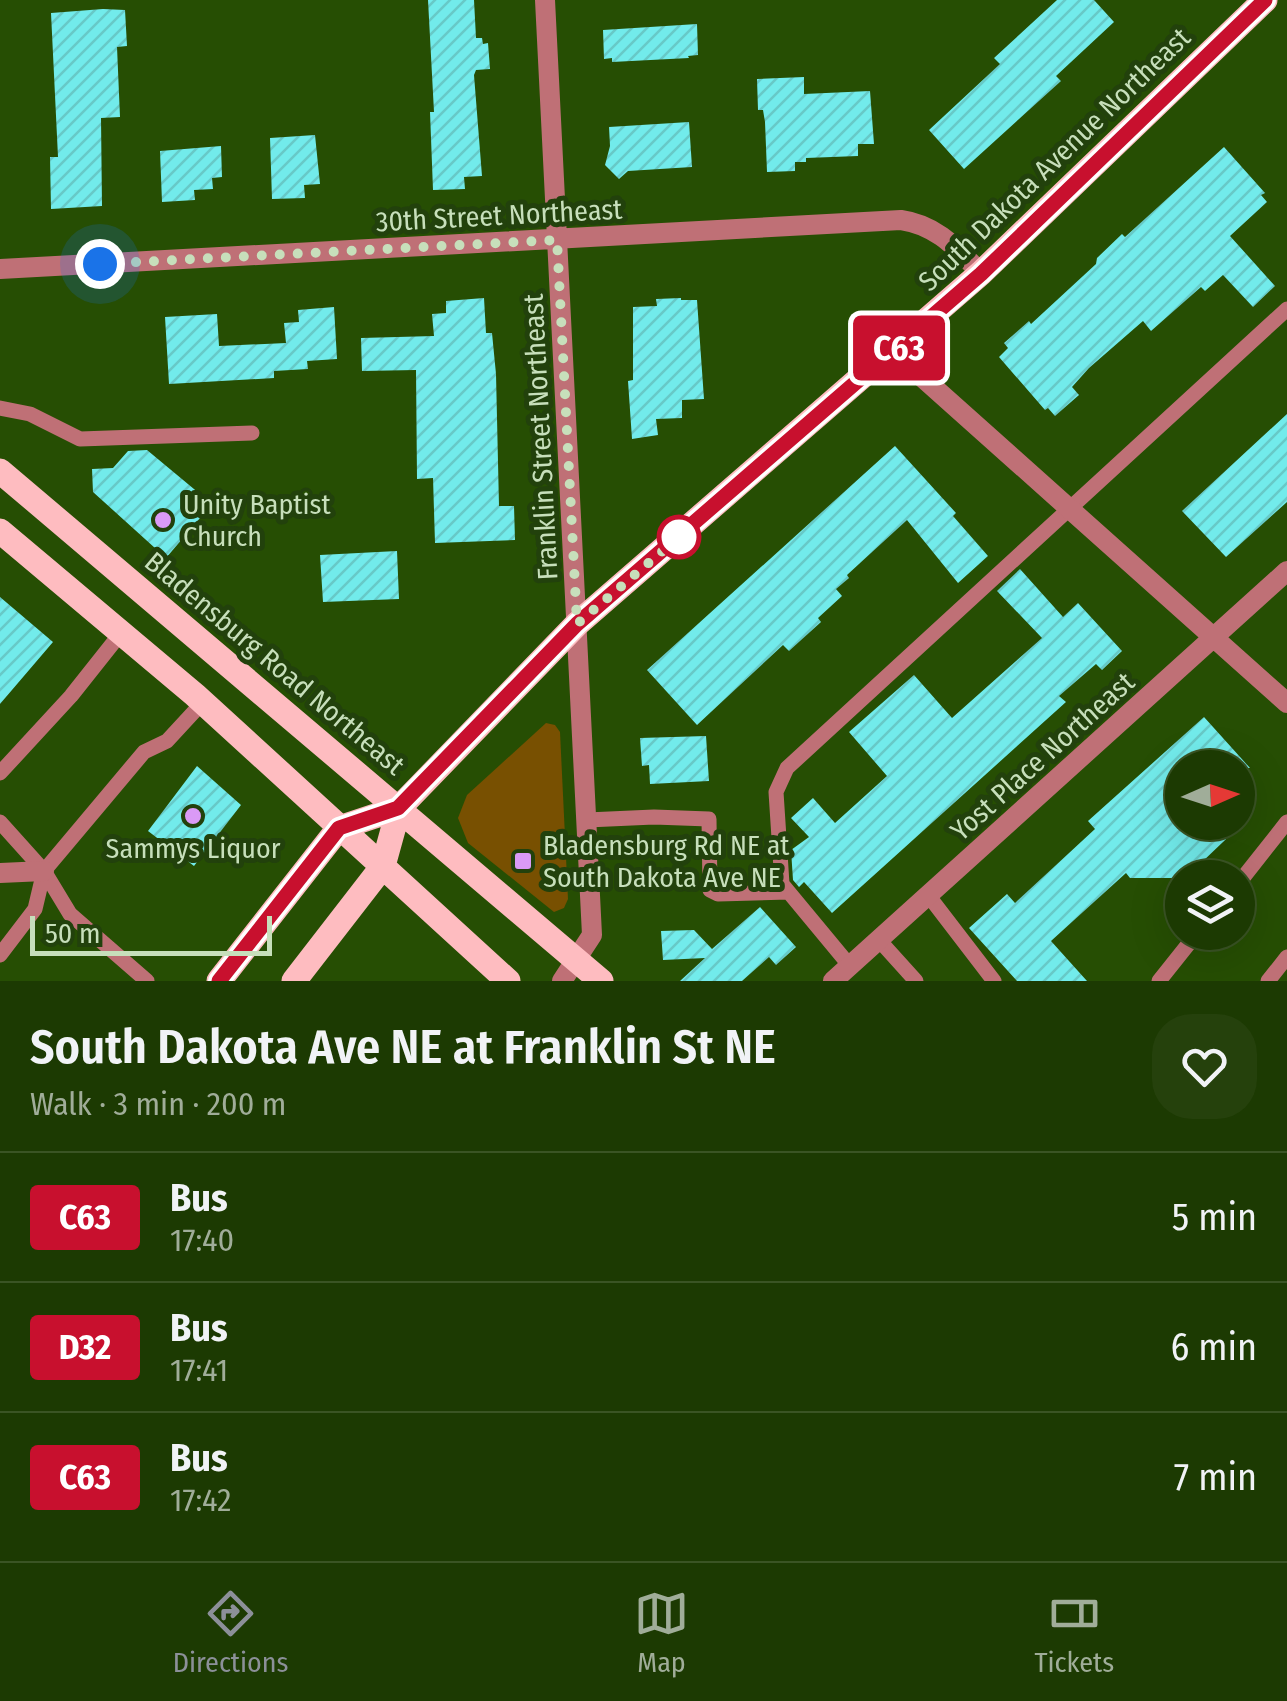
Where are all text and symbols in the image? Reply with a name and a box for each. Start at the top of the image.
street label: South Dakota Avenue Northeast [912,20,1198,298]
street label: 30th Street Northeast [375,193,624,238]
your location [75,239,125,289]
street label: Franklin Street Northeast [516,292,564,581]
line badge: C63 [842,316,956,380]
text: C63 [873,327,925,369]
place label: Unity Baptist Church [183,488,332,553]
marker: Unity Baptist Church [152,509,174,531]
unlabelled marker [658,516,700,558]
street label: Bladensburg Road Northeast [138,545,412,782]
street label: Yost Place Northeast [944,665,1142,847]
north arrow [1165,750,1255,840]
map controls [1165,750,1255,950]
marker: Sammys Liquor [182,805,204,827]
place label: Bladensburg Rd NE at South Dakota Ave NE [543,829,790,894]
place label: Sammys Liquor [106,832,281,865]
marker: Bladensburg Rd NE at South Dakota Ave NE [512,850,534,872]
button: layers [1165,860,1255,950]
scale bar [30,911,272,956]
text: 50 m [45,917,101,950]
button: heart [1152,1014,1257,1119]
text: South Dakota Ave NE at Franklin St NE [30,1018,776,1076]
text: Walk · 3 min · 200 m [30,1085,286,1123]
text: Bus [170,1175,228,1221]
text: 5 min [1172,1194,1257,1240]
text: C63 [59,1196,111,1238]
text: 17:40 [170,1221,234,1259]
text: Bus [170,1305,228,1351]
text: 6 min [1170,1324,1257,1370]
text: D32 [59,1326,111,1368]
text: 17:41 [170,1351,228,1389]
text: Bus [170,1435,228,1481]
text: 7 min [1174,1454,1257,1500]
text: C63 [59,1456,111,1498]
text: 17:42 [170,1481,231,1519]
tab: Directions [173,1586,289,1679]
tab: Map [634,1586,689,1679]
tab: Tickets [1034,1586,1114,1679]

